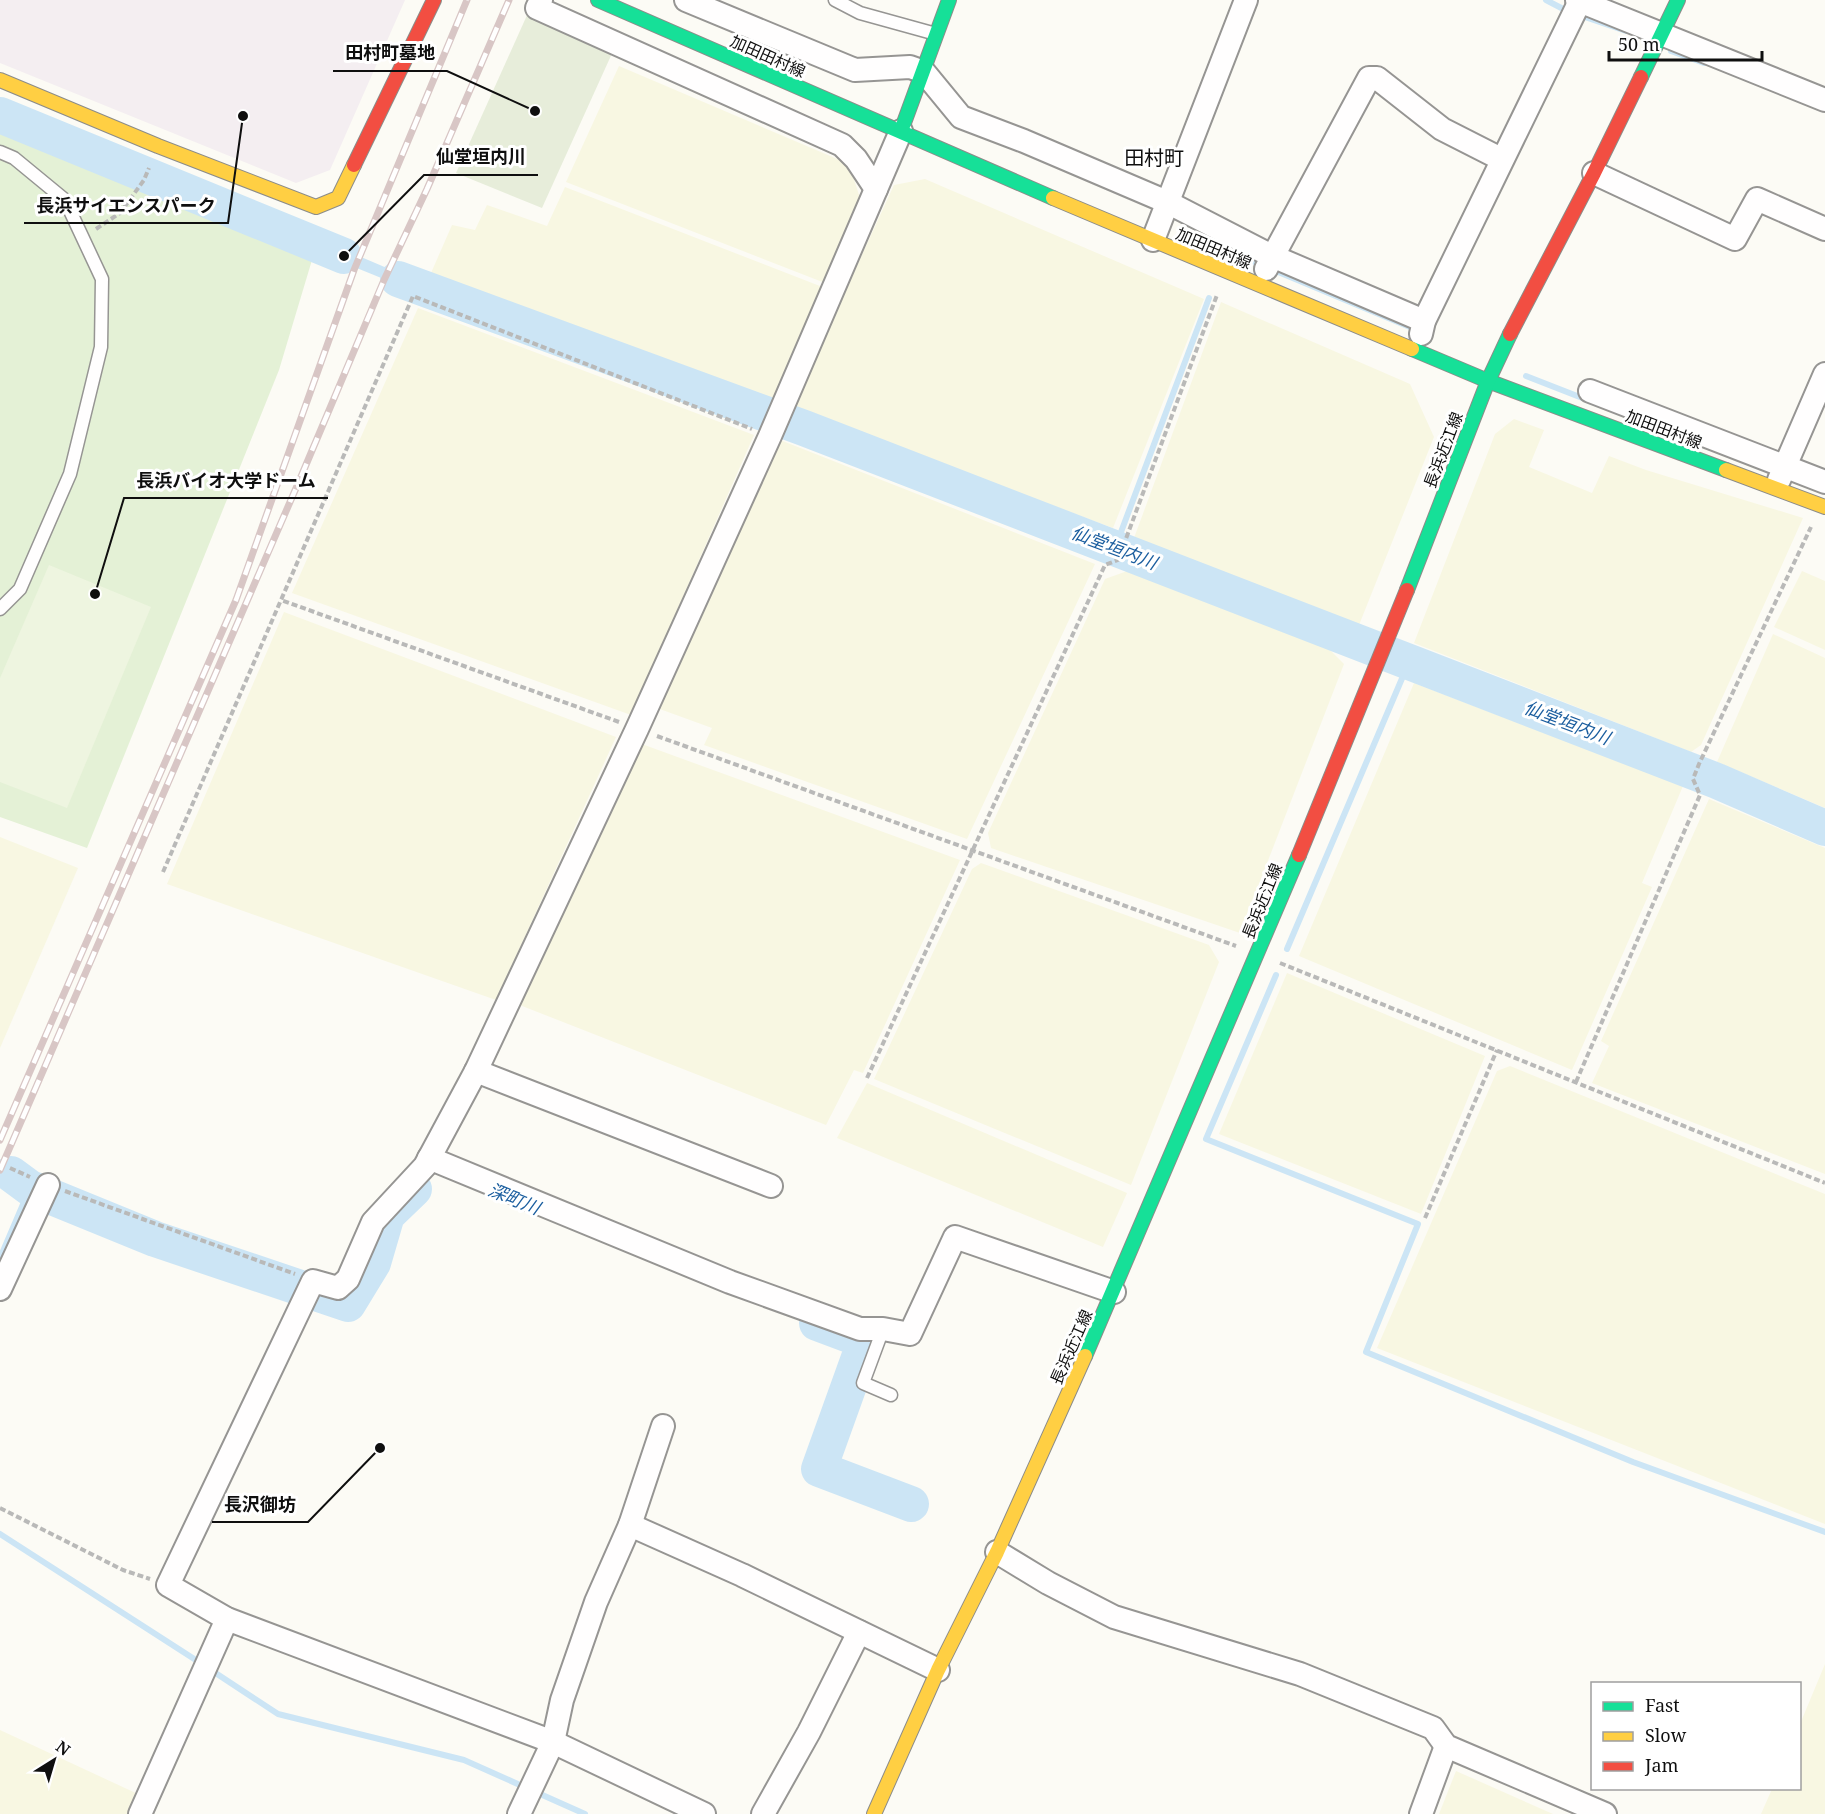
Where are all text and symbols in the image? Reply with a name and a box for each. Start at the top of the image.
scale bar [1609,24,1762,62]
street label: 加田田村線 [727,30,809,82]
text: 50 m [1618,32,1660,56]
callout: 田村町墓地 [333,35,447,71]
text: 田村町墓地 [345,40,435,64]
callout: 仙堂垣内川 [424,139,538,175]
text: 仙堂垣内川 [436,144,526,168]
district label: 田村町 [1124,144,1184,171]
callout: 長浜サイエンスパーク [24,187,228,223]
text: 長浜サイエンスパーク [36,193,216,217]
street label: 加田田村線 [1173,222,1255,274]
street label: 加田田村線 [1623,404,1705,454]
street label: 長浜近江線 [1418,409,1468,491]
callout: 長浜バイオ大学ドーム [124,462,328,498]
text: 長浜バイオ大学ドーム [136,468,316,492]
water label: 仙堂垣内川 [1068,520,1163,575]
water label: 仙堂垣内川 [1521,695,1616,750]
street label: 長浜近江線 [1237,860,1287,942]
water label: 深町川 [485,1177,546,1220]
street label: 長浜近江線 [1045,1306,1097,1388]
callout: 長沢御坊 [212,1486,308,1522]
text: 長沢御坊 [224,1492,296,1516]
legend [1591,1682,1801,1790]
text: Fast [1645,1693,1680,1717]
text: Slow [1645,1723,1687,1747]
north arrow [24,1730,84,1790]
text: N [51,1735,75,1761]
text: Jam [1644,1753,1679,1777]

